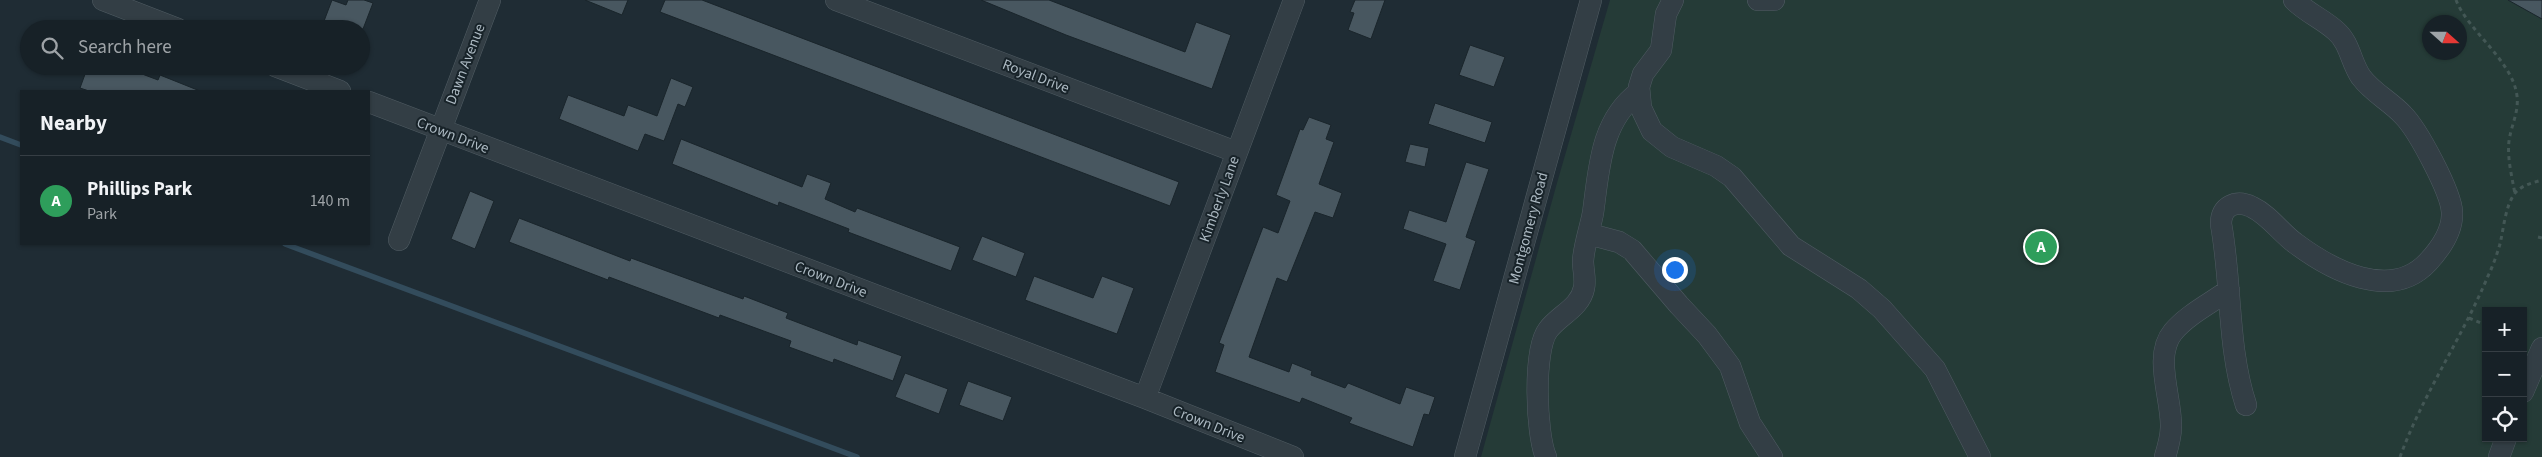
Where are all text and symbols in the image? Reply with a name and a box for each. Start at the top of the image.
north arrow [2422,15,2467,60]
search box [20,20,370,75]
street label: Dawn Avenue [440,21,491,108]
icon: search [38,34,66,62]
text: Search here [78,34,172,61]
street label: Royal Drive [999,54,1072,99]
text: Nearby [40,108,107,138]
street label: Crown Drive [413,112,492,159]
street label: Kimberly Lane [1194,153,1245,245]
street label: Montgomery Road [1503,170,1554,287]
text: Phillips Park [87,176,192,203]
text: A [51,190,61,212]
text: 140 m [310,190,350,212]
text: Park [87,203,117,225]
pin: A [2025,228,2057,266]
street label: Crown Drive [791,256,870,303]
your location [1662,257,1688,283]
map controls [2482,307,2527,442]
button: + [2482,307,2527,352]
button: − [2482,352,2527,397]
button: locate [2482,397,2527,442]
street label: Crown Drive [1170,400,1248,448]

